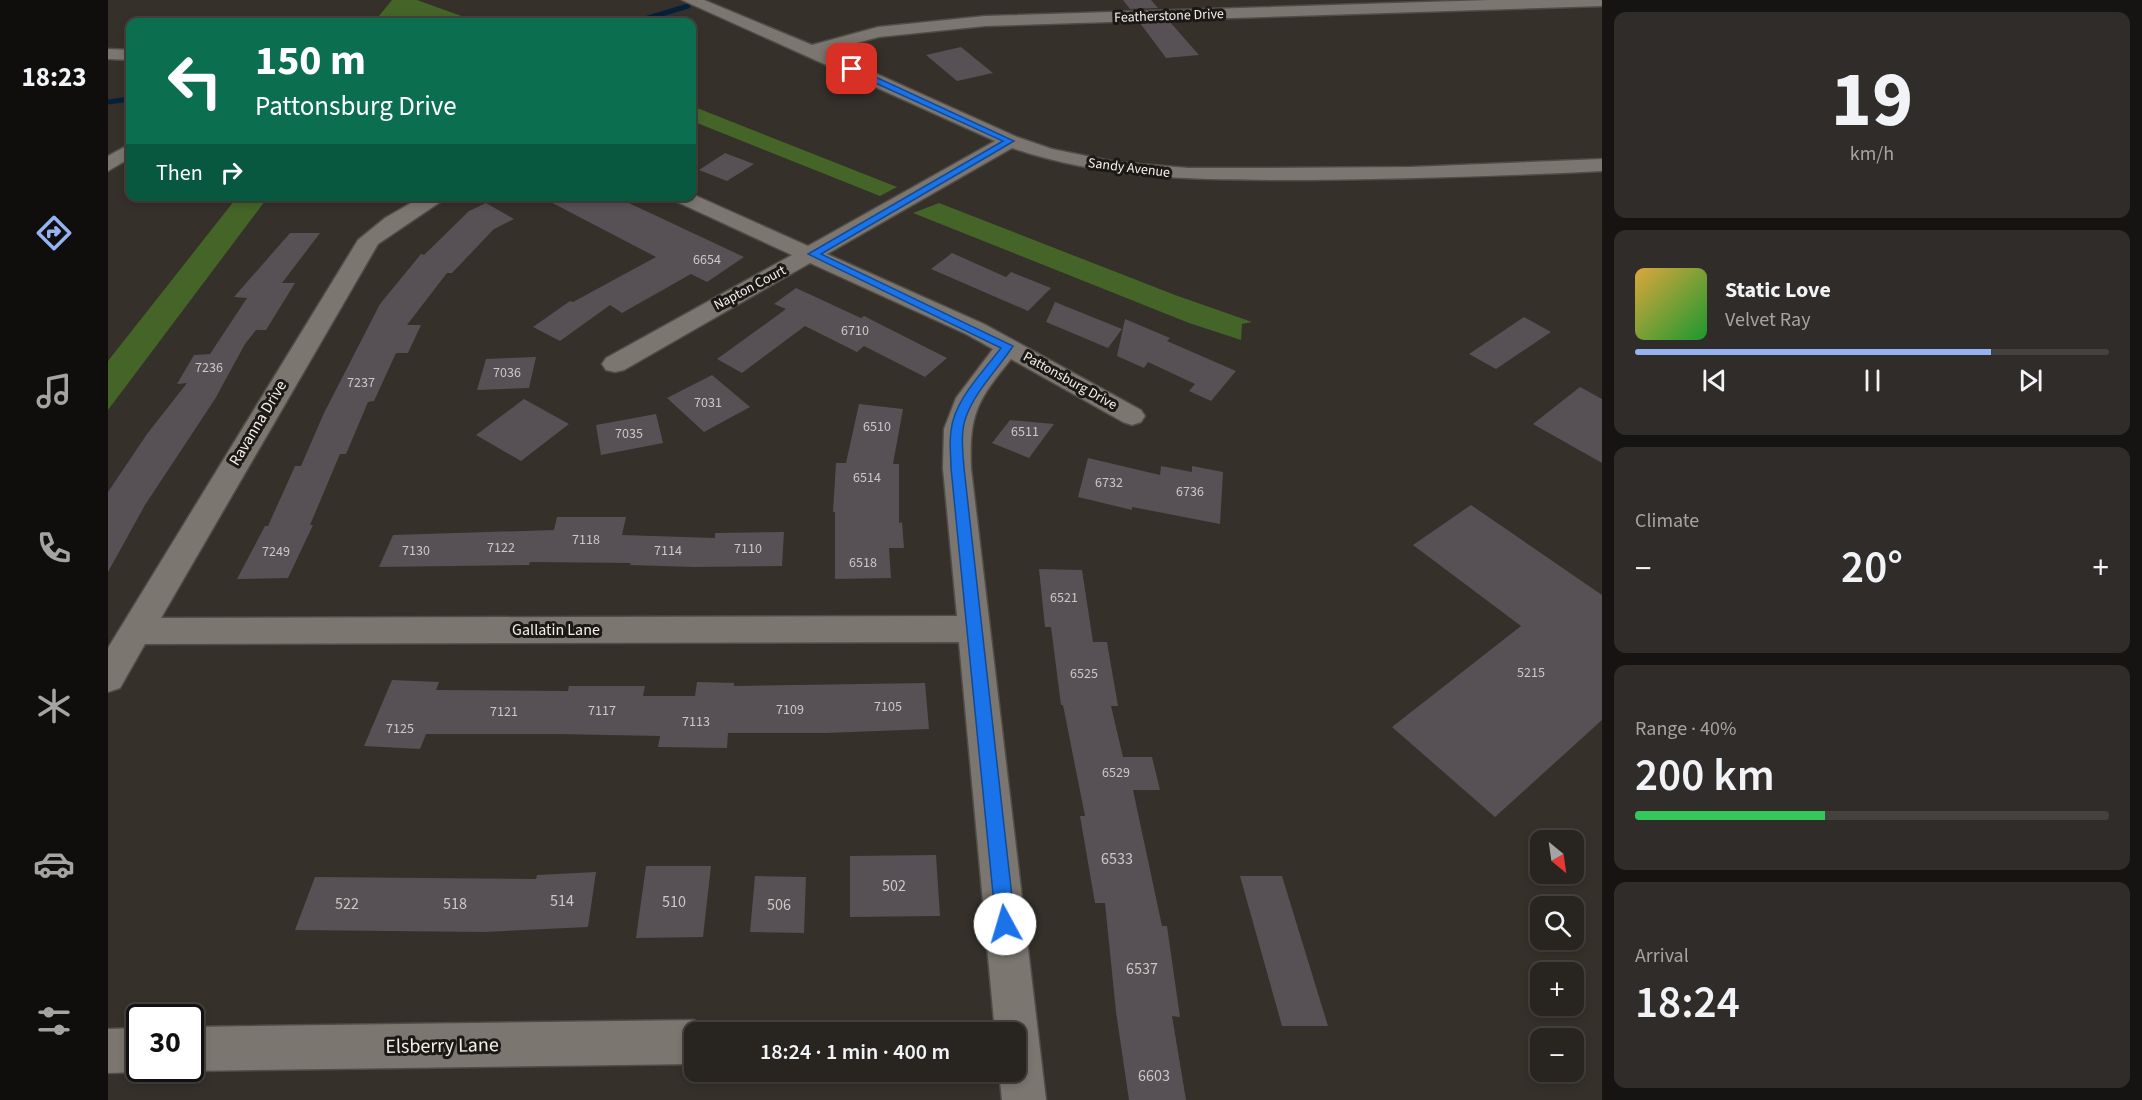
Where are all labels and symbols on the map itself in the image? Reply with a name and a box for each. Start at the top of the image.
street label: Featherstone Drive [1114,4,1224,28]
pin [826,43,877,94]
street label: Sandy Avenue [1087,153,1171,183]
house number: 6654 [693,250,721,270]
street label: Napton Court [710,260,790,315]
house number: 6710 [841,321,869,341]
street label: Pattonsburg Drive [1019,347,1121,415]
house number: 7236 [195,358,223,378]
house number: 7036 [493,363,521,383]
house number: 7237 [347,373,375,393]
street label: Ravanna Drive [224,376,292,470]
house number: 7031 [694,393,722,413]
house number: 6510 [863,417,891,437]
house number: 6511 [1011,422,1039,442]
house number: 7035 [615,424,643,444]
house number: 6514 [853,468,881,488]
house number: 6732 [1095,473,1123,493]
house number: 6736 [1176,482,1204,502]
house number: 7118 [572,530,600,550]
house number: 7122 [487,538,515,558]
house number: 7110 [734,539,762,559]
house number: 7130 [402,541,430,561]
house number: 7114 [654,541,682,561]
house number: 7249 [262,542,290,562]
house number: 6518 [849,553,877,573]
house number: 6521 [1050,588,1078,608]
street label: Gallatin Lane [512,619,600,641]
house number: 5215 [1517,663,1545,683]
house number: 6525 [1070,664,1098,684]
house number: 7105 [874,697,902,717]
house number: 7109 [776,700,804,720]
house number: 7117 [588,701,616,721]
house number: 7121 [490,702,518,722]
house number: 7113 [682,712,710,732]
house number: 7125 [386,719,414,739]
house number: 6529 [1102,763,1130,783]
north arrow [1530,830,1584,884]
house number: 6533 [1101,848,1133,870]
house number: 502 [882,875,906,897]
house number: 514 [550,890,574,912]
house number: 510 [662,891,686,913]
position arrow [973,892,1037,956]
house number: 522 [335,893,359,915]
house number: 518 [443,893,467,915]
house number: 506 [767,894,791,916]
house number: 6537 [1126,958,1158,980]
speed limit sign: 30 [126,1004,204,1082]
street label: Elsberry Lane [385,1031,499,1061]
house number: 6603 [1138,1065,1170,1087]

